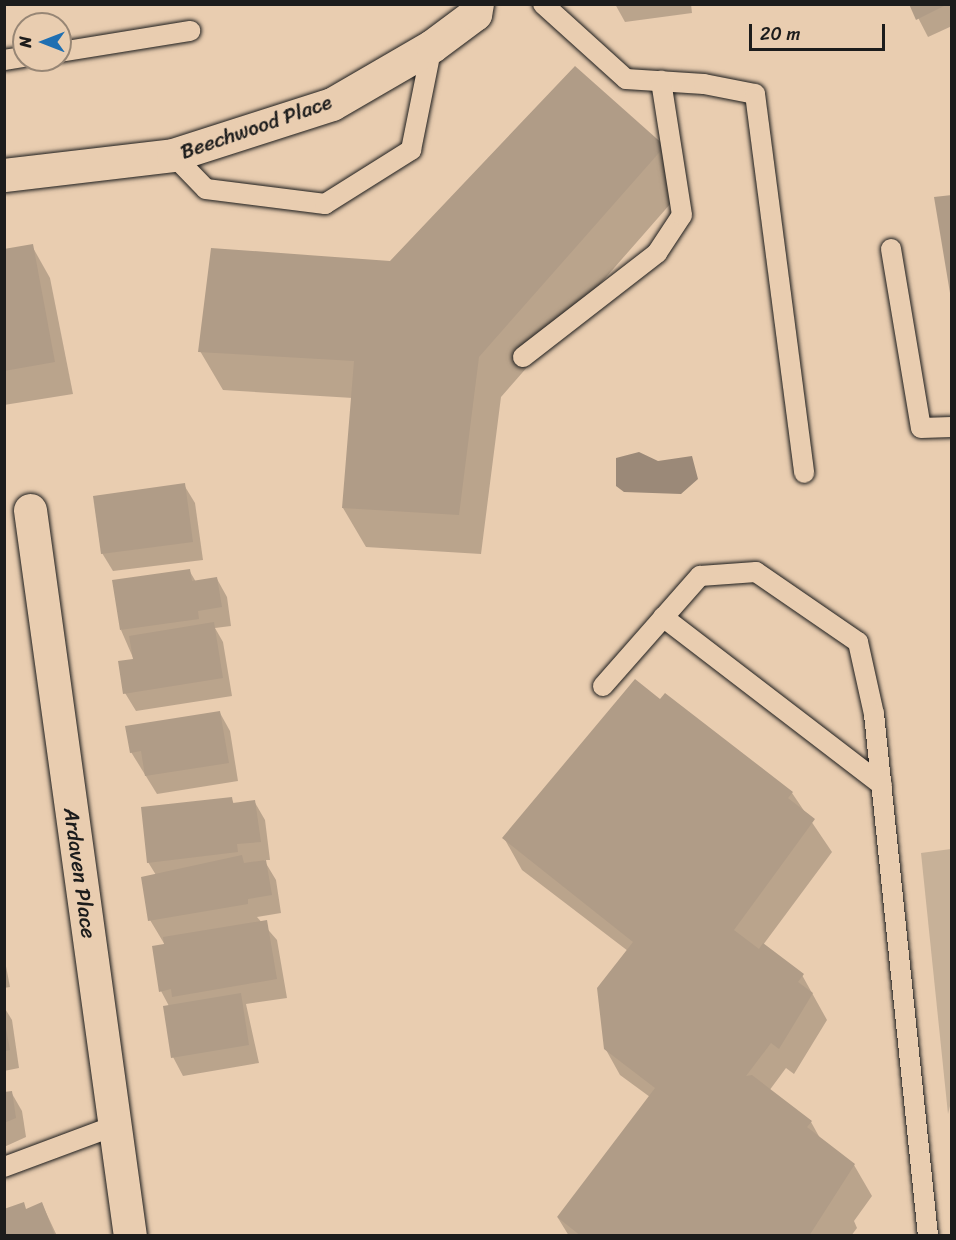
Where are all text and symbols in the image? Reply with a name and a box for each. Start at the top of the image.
north arrow [12,12,72,72]
scale bar [752,12,888,50]
text: 20 m [760,18,800,50]
text: N [11,36,40,48]
street label: Beechwood Place [177,89,335,165]
street label: Ardaven Place [58,806,102,940]

